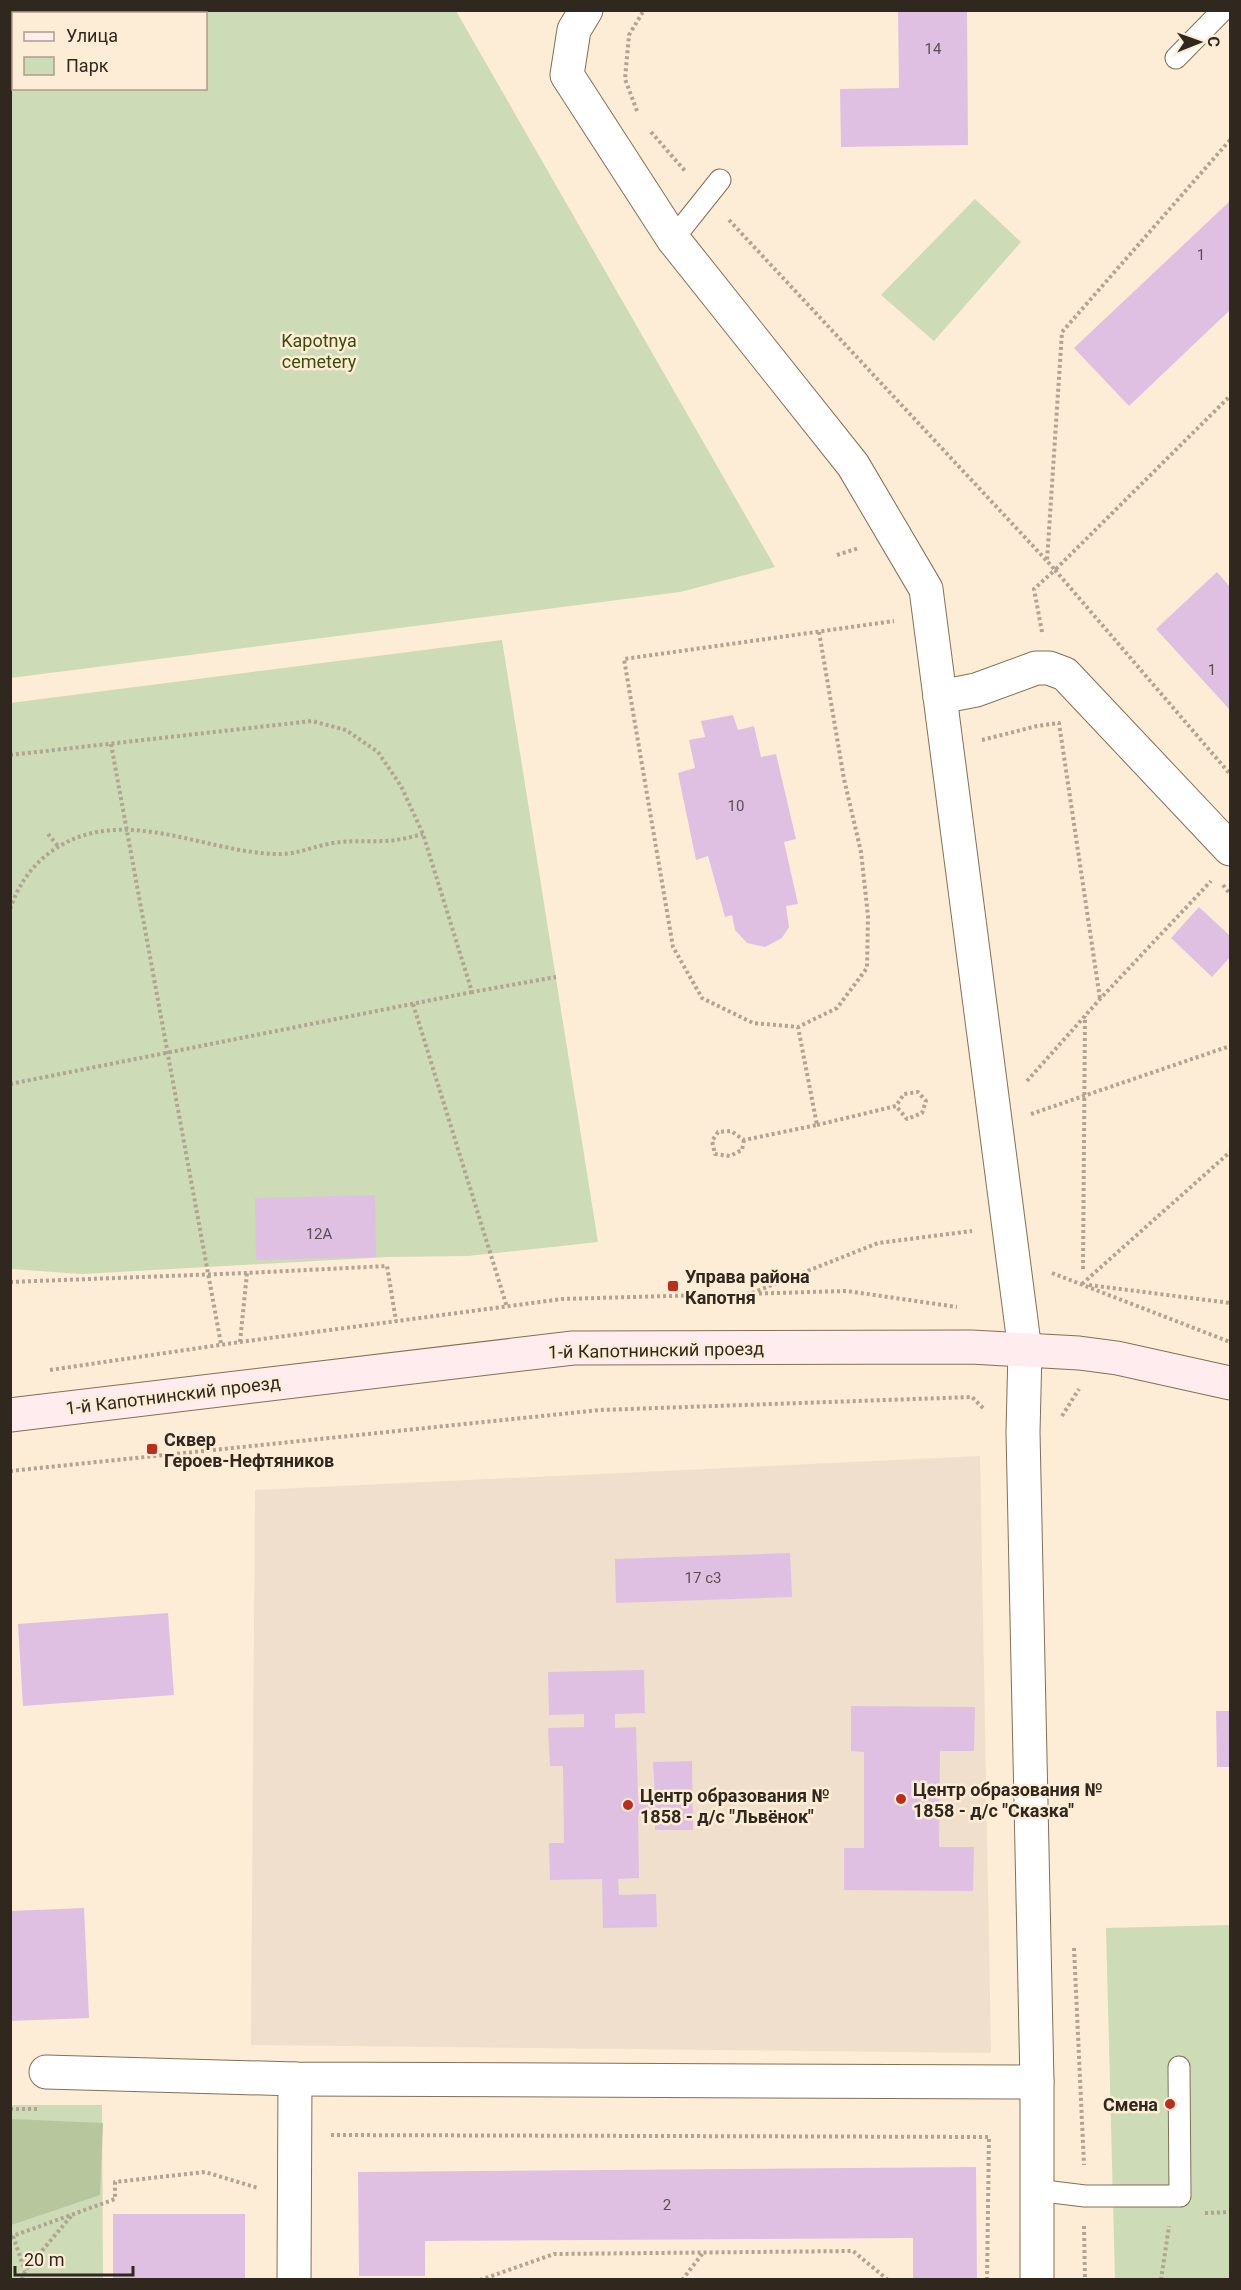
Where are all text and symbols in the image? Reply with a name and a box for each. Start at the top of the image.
legend [12,12,207,90]
north arrow [1169,12,1229,72]
text: Улица [66,25,118,46]
text: С [1204,36,1223,47]
house number: 14 [925,40,942,58]
text: Парк [66,55,109,76]
house number: 1 [1197,246,1205,264]
park label: Kapotnya cemetery [281,330,357,372]
house number: 1 [1208,661,1216,679]
house number: 10 [728,797,744,815]
house number: 12А [306,1225,333,1243]
place label: Управа района Капотня [685,1266,810,1308]
marker: Управа района Капотня [666,1279,680,1293]
street label: 1-й Капотнинский проезд [548,1338,764,1362]
street label: 1-й Капотнинский проезд [64,1371,282,1419]
place label: Сквер Героев-Нефтяников [164,1429,334,1471]
marker: Сквер Героев-Нефтяников [145,1442,159,1456]
house number: 17 с3 [685,1569,721,1587]
place label: Центр образования № 1858 - д/с "Сказка" [913,1779,1103,1821]
place label: Центр образования № 1858 - д/с "Львёнок" [640,1785,830,1827]
marker: Центр образования № 1858 - д/с "Сказка" [894,1792,908,1806]
marker: Центр образования № 1858 - д/с "Львёнок" [621,1798,635,1812]
place label: Смена [1103,2094,1158,2115]
marker: Смена [1163,2097,1177,2111]
house number: 2 [663,2196,671,2214]
scale bar [15,2239,134,2277]
text: 20 m [24,2249,64,2270]

